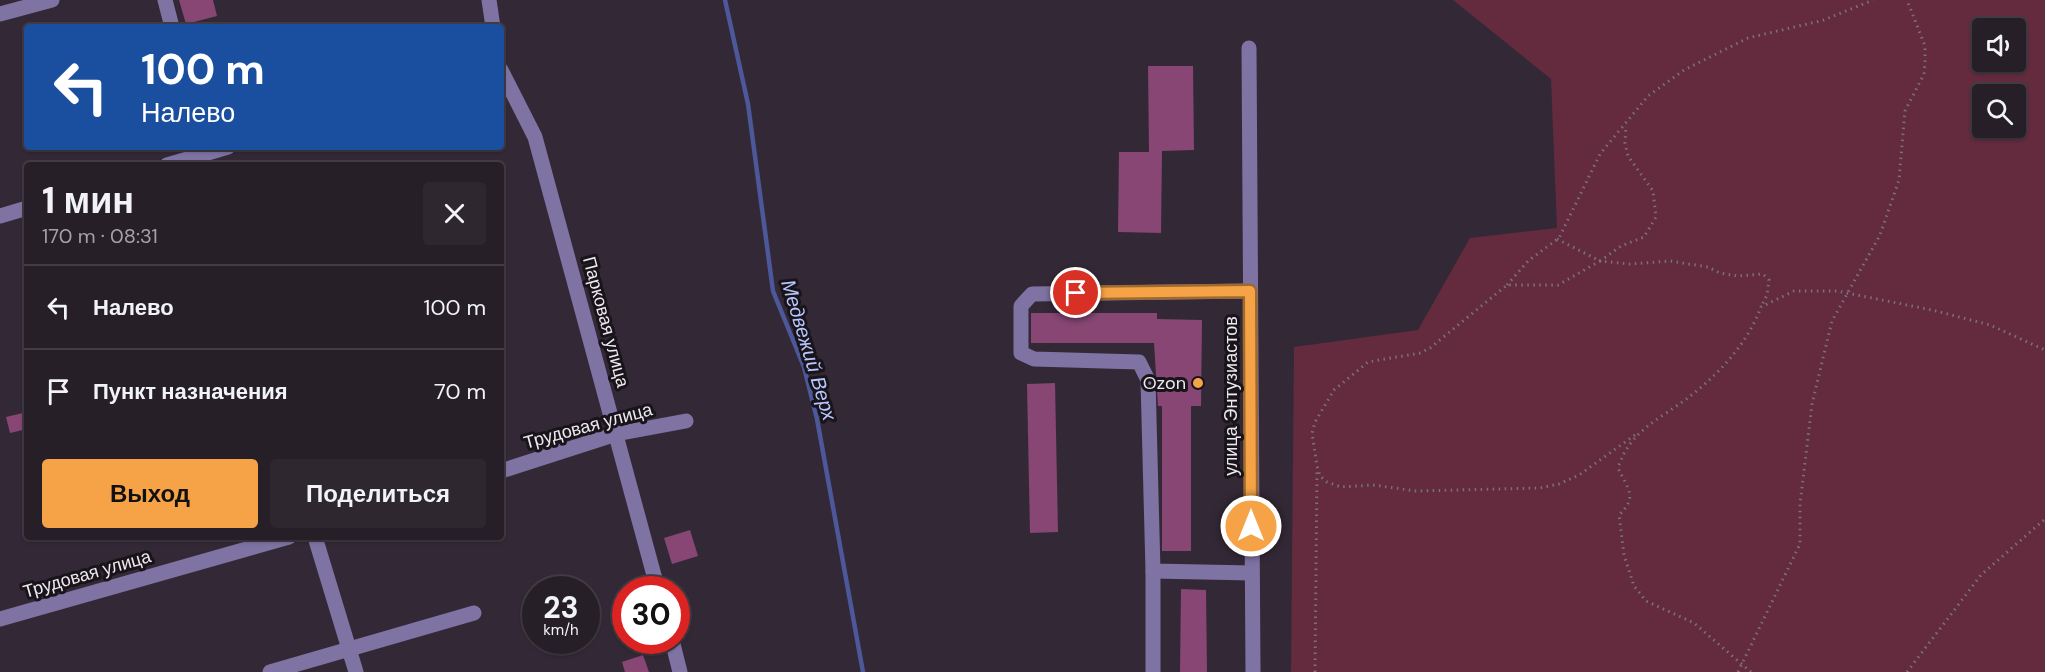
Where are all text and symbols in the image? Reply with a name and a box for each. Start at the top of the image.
map controls [1972,18,2026,138]
button: sound [1972,18,2026,72]
text: 100 m [141,42,265,97]
icon: left [42,48,120,126]
button: search [1972,84,2026,138]
text: Налево [141,95,235,130]
text: 1 мин [42,177,134,224]
button: close [423,182,486,245]
text: 170 m · 08:31 [42,223,158,249]
street label: Парковая улица [577,254,635,391]
pin [1050,267,1101,318]
water label: Медвежий Верх [775,276,843,425]
icon: arrive [1059,276,1092,309]
icon: left [42,291,75,324]
text: Налево [93,293,174,322]
text: 100 m [424,293,486,322]
street label: улица Энтузиастов [1219,316,1243,476]
place label: Ozon [1143,371,1186,395]
icon: arrive [42,375,75,408]
marker: Ozon [1191,376,1205,390]
text: Пункт назначения [93,377,288,406]
text: 70 m [434,377,486,406]
street label: Трудовая улица [521,397,656,455]
button: Выход [42,459,258,528]
button: Поделиться [270,459,486,528]
position arrow [1219,494,1283,558]
street label: Трудовая улица [20,544,155,604]
speed limit sign: 30 [612,576,690,654]
text: 23 [543,588,579,627]
text: km/h [543,620,579,640]

